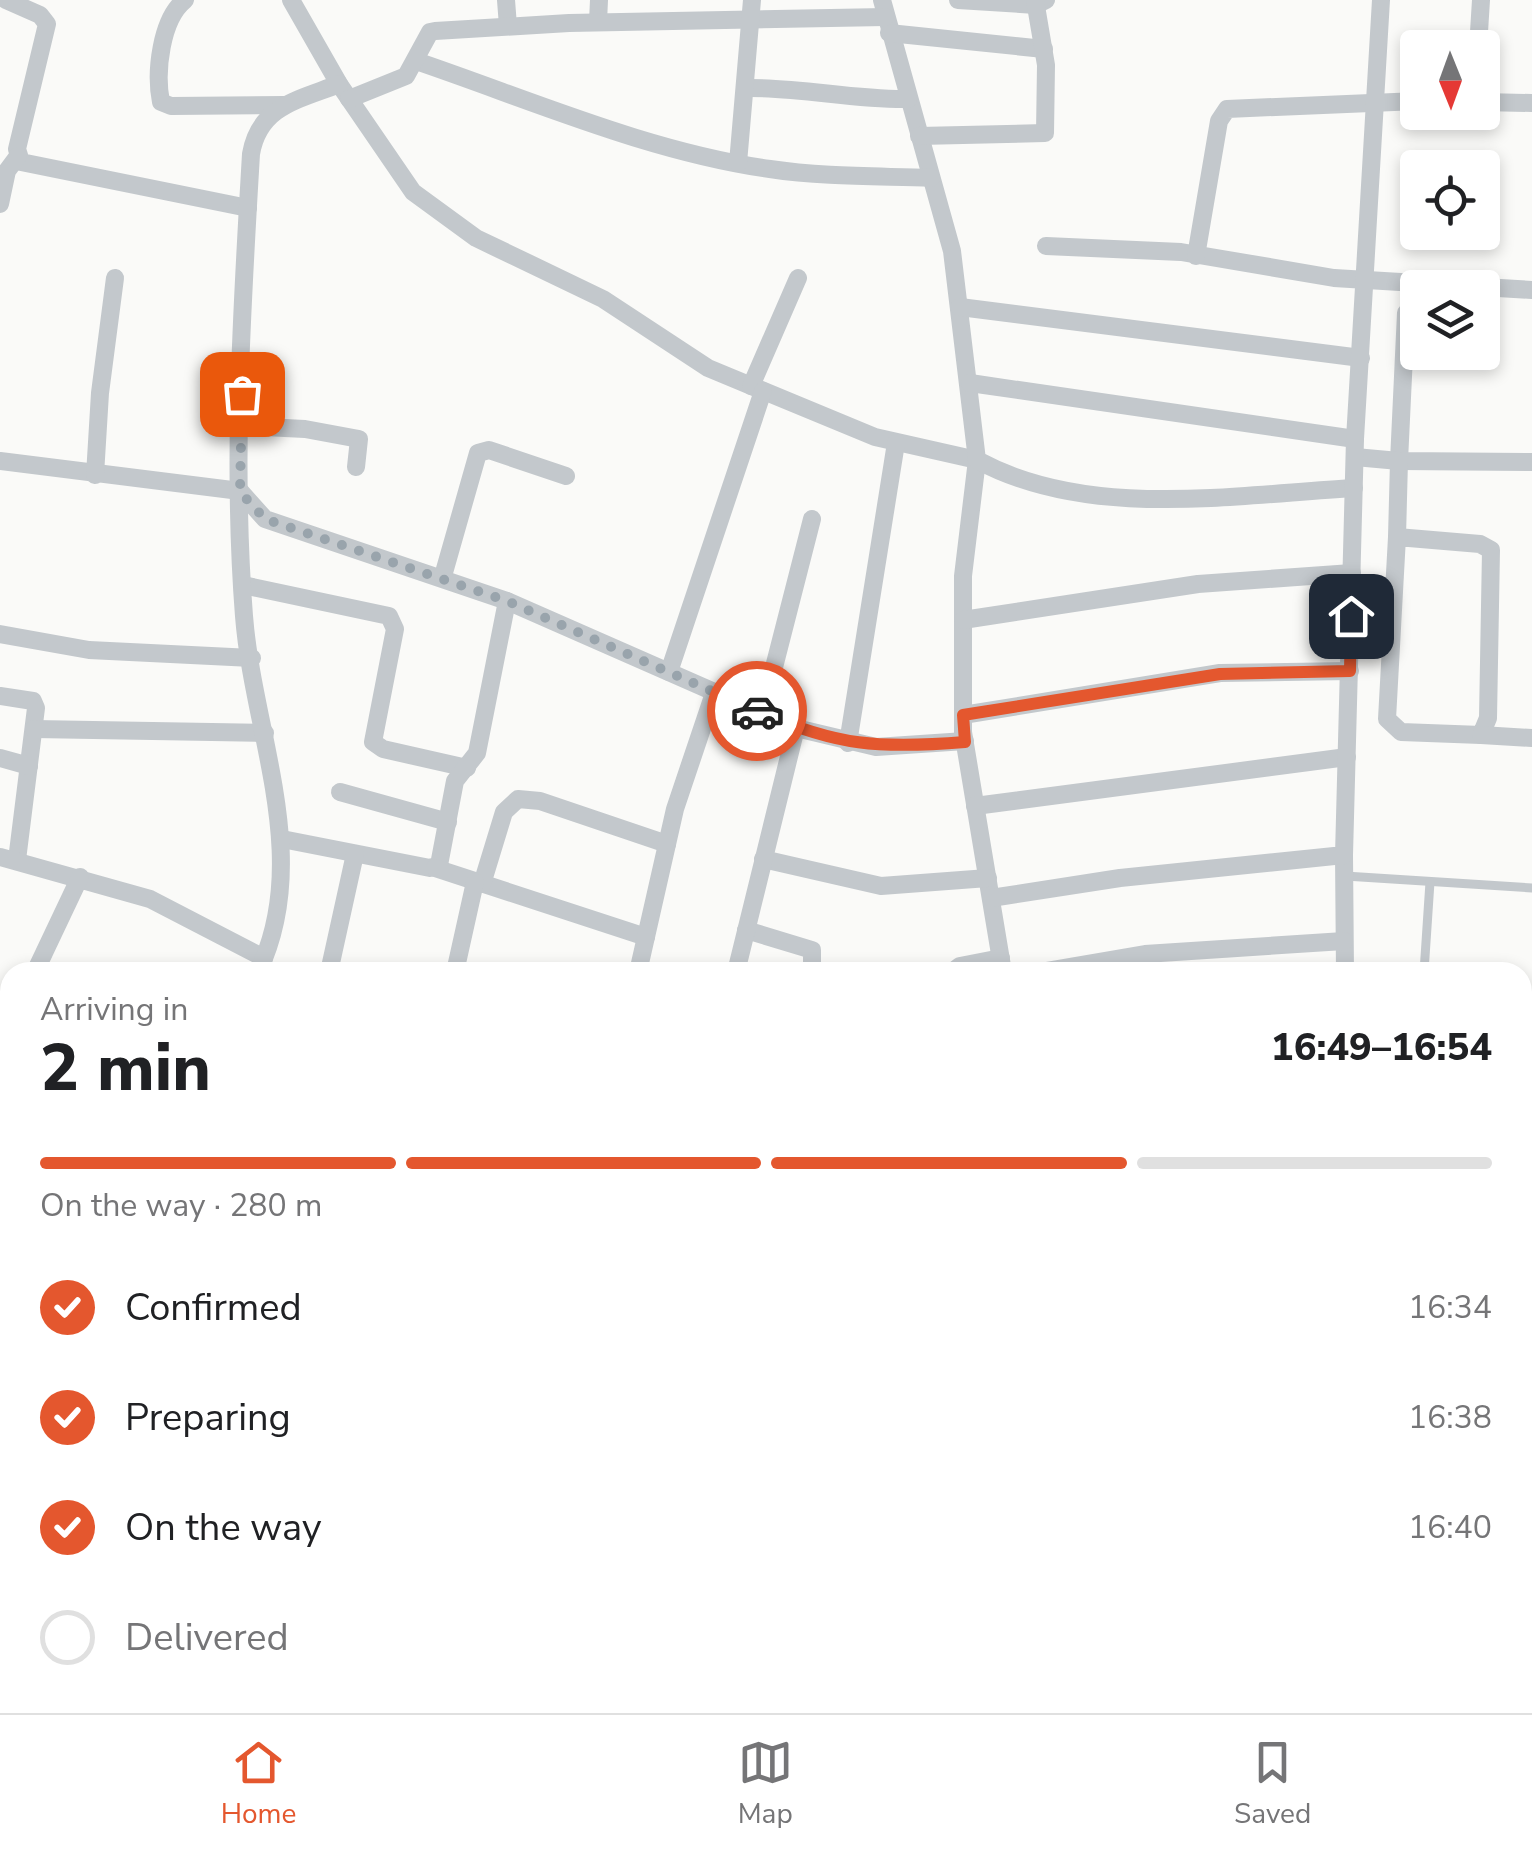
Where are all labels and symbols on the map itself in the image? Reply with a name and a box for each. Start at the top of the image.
north arrow [1400,30,1500,130]
pin [200,352,285,437]
pin [1309,574,1394,659]
courier [707,661,807,761]

